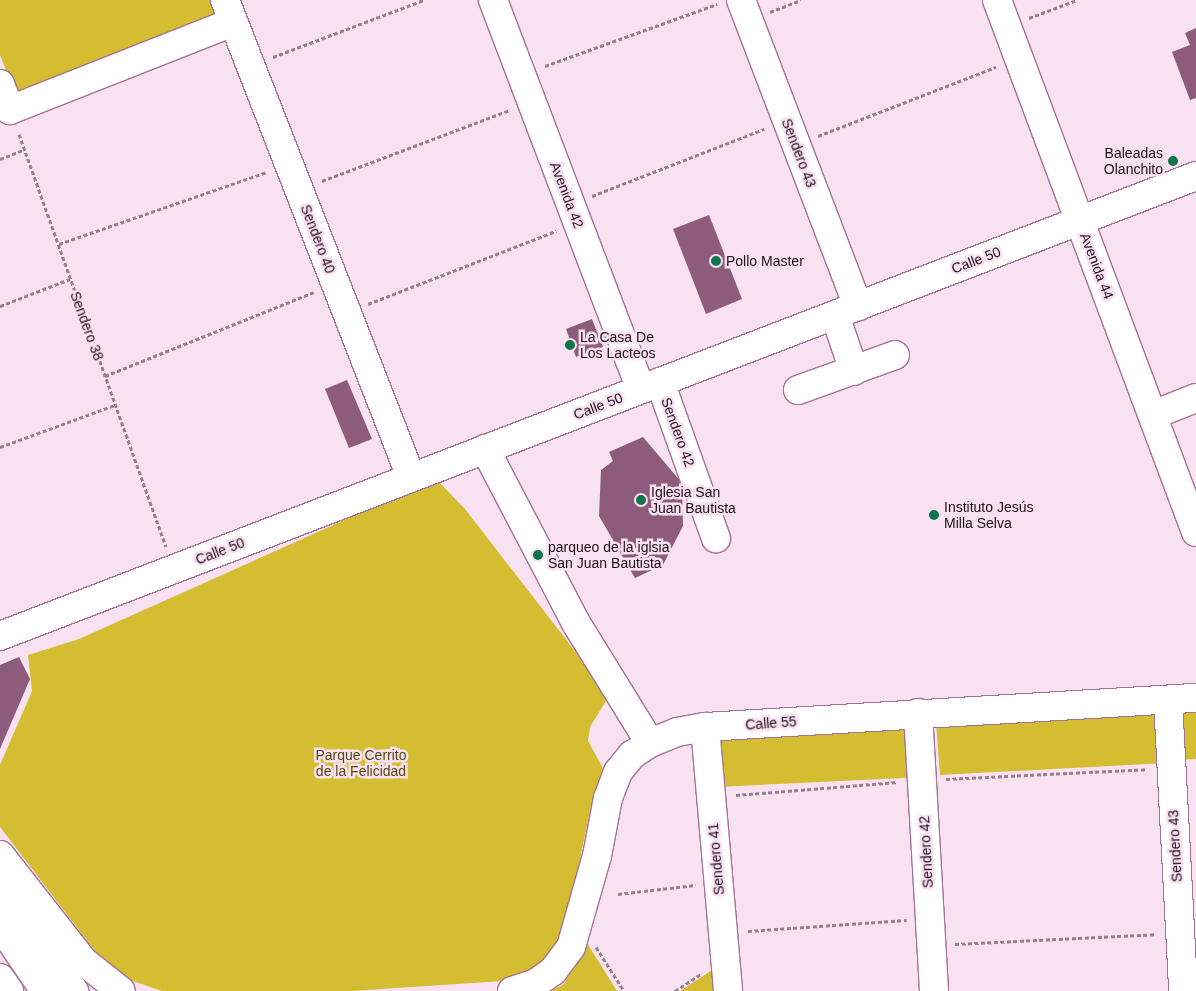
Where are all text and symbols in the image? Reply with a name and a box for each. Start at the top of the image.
street label: Sendero 43 [778,116,820,190]
place label: Baleadas Olanchito [1104,145,1163,178]
marker: Baleadas Olanchito [1167,155,1179,167]
street label: Avenida 42 [547,159,587,231]
street label: Sendero 40 [297,202,339,276]
street label: Avenida 44 [1077,230,1117,302]
street label: Calle 50 [949,243,1003,277]
place label: Pollo Master [726,253,804,269]
marker: Pollo Master [710,255,722,267]
street label: Sendero 38 [67,289,107,363]
place label: La Casa De Los Lacteos [580,329,655,362]
marker: La Casa De Los Lacteos [564,339,576,351]
street label: Calle 50 [571,389,625,423]
street label: Sendero 42 [658,395,698,469]
place label: Iglesia San Juan Bautista [651,484,736,516]
marker: Iglesia San Juan Bautista [635,494,647,506]
place label: Instituto Jesús Milla Selva [944,499,1033,532]
marker: Instituto Jesús Milla Selva [928,509,940,521]
street label: Calle 50 [193,534,247,568]
place label: parqueo de la iglsia San Juan Bautista [548,539,669,572]
marker: parqueo de la iglsia San Juan Bautista [532,549,544,561]
street label: Calle 55 [745,713,797,733]
park label: Parque Cerrito de la Felicidad [315,747,407,780]
street label: Sendero 43 [1165,809,1185,883]
street label: Sendero 42 [916,815,936,889]
street label: Sendero 41 [704,822,728,896]

